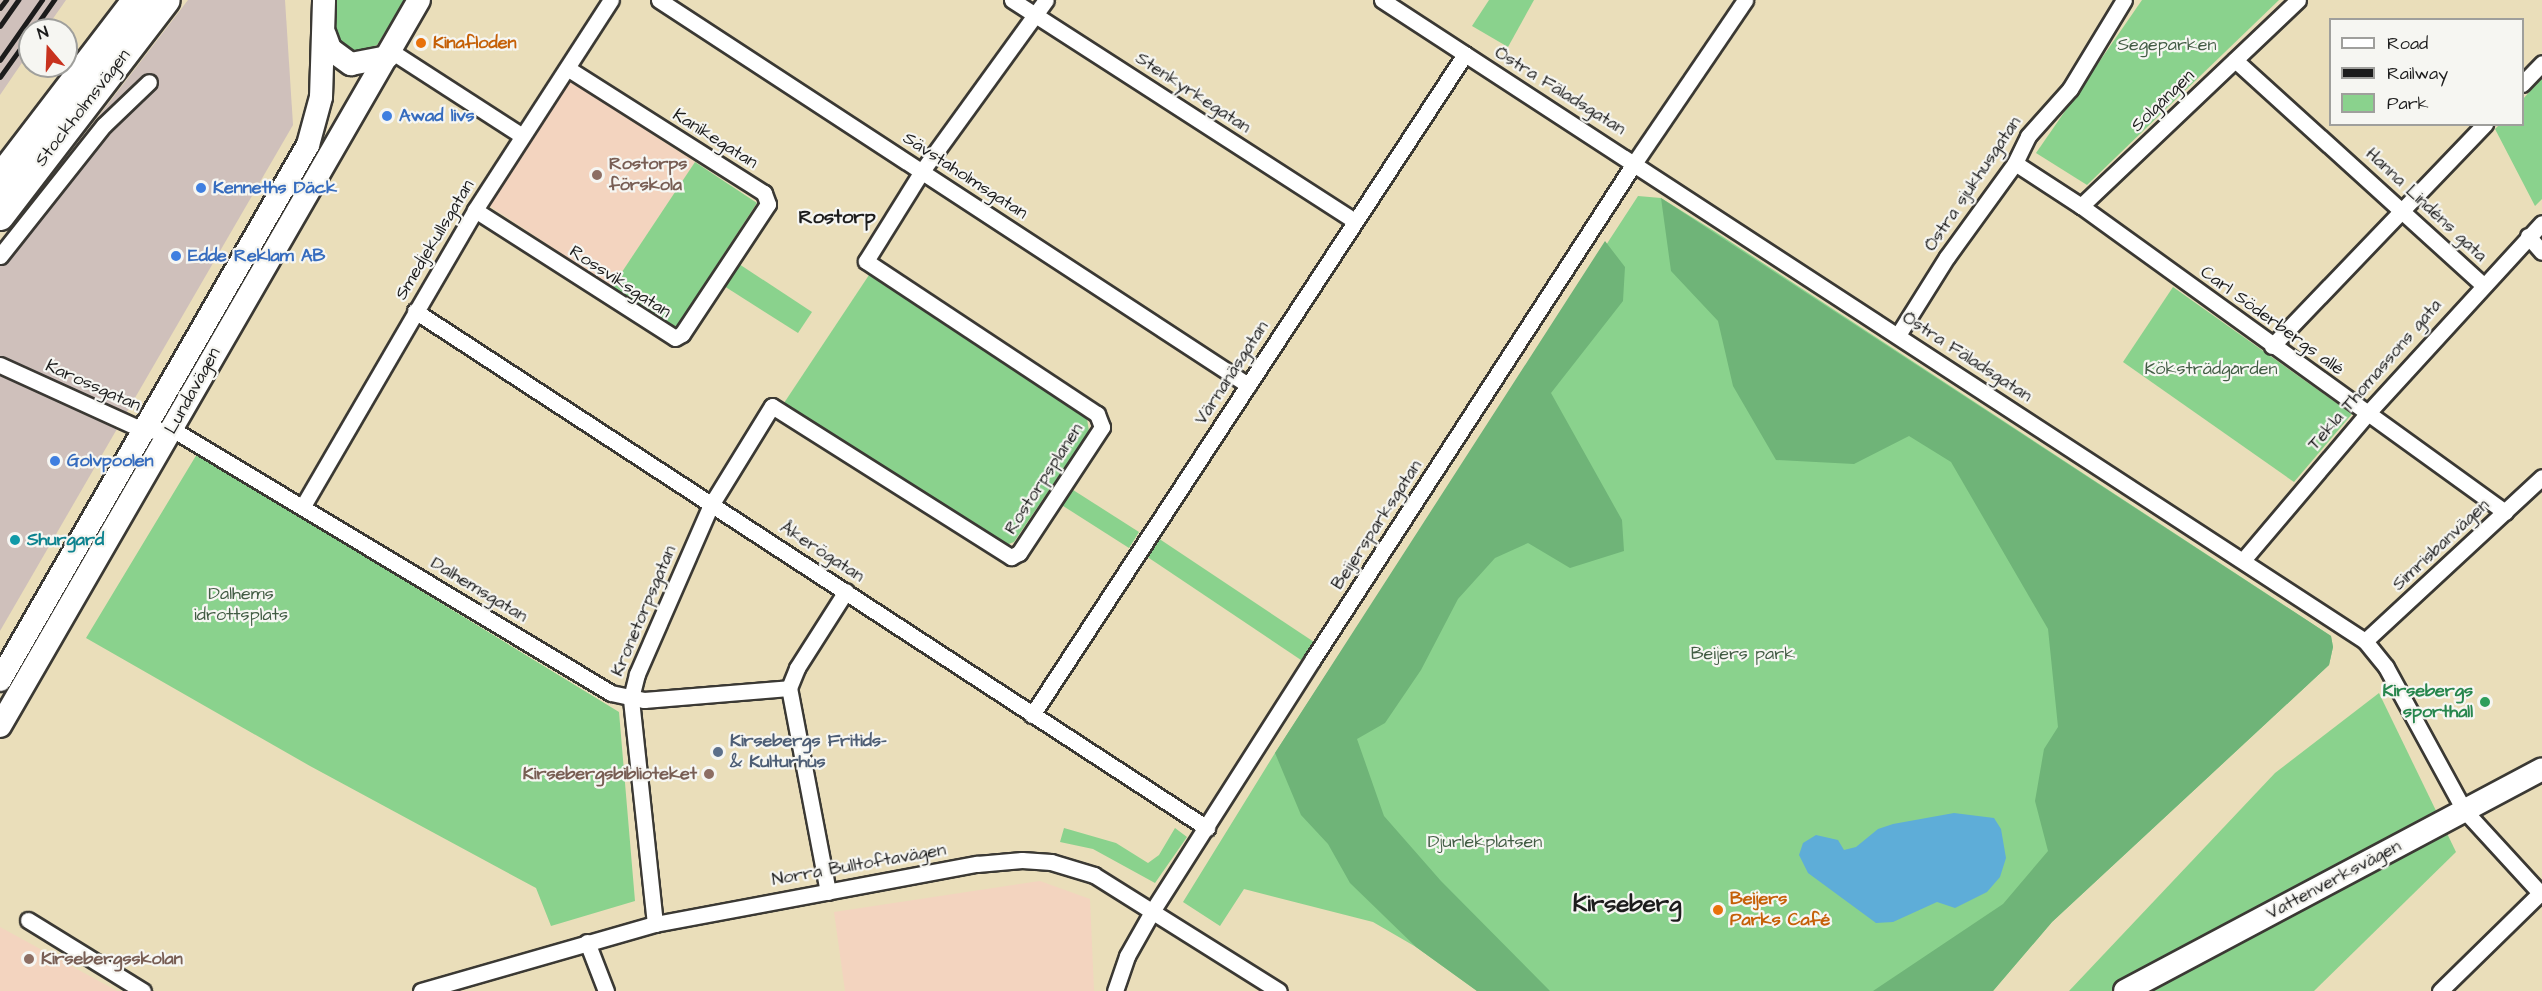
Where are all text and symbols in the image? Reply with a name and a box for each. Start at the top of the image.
north arrow [18,18,78,78]
legend [2329,18,2524,126]
text: N [34,21,51,45]
text: Road [2387,31,2428,56]
place label: Kinafloden [433,32,516,54]
park label: Segeparken [2117,34,2217,56]
marker: Kinafloden [414,36,428,50]
street label: Östra Fäladsgatan [1490,42,1630,140]
street label: Stockholmsvägen [31,45,135,171]
street label: Stenkyrkegatan [1131,48,1255,138]
text: Railway [2387,61,2448,86]
street label: Solgången [2127,65,2199,137]
text: Park [2387,91,2429,116]
street label: Kanikegatan [668,104,762,174]
place label: Awad livs [399,105,475,127]
marker: Awad livs [380,109,394,123]
street label: Östra sjukhusgatan [1920,112,2026,256]
street label: Sävstaholmsgatan [899,128,1031,224]
street label: Hanna Lindéns gata [2361,143,2491,267]
place label: Rostorps förskola [609,154,687,196]
marker: Rostorps förskola [590,168,604,182]
street label: Smedjekullsgatan [391,176,479,304]
place label: Kenneths Däck [213,177,337,199]
marker: Kenneths Däck [194,181,208,195]
district label: Rostorp [798,205,876,229]
street label: Rossviksgatan [565,241,675,323]
place label: Edde Reklam AB [188,245,325,267]
marker: Edde Reklam AB [169,249,183,263]
street label: Carl Söderbergs allé [2196,262,2348,380]
street label: Tekla Thomassons gata [2304,295,2446,455]
street label: Östra Fäladsgatan [1898,307,2036,407]
street label: Värnanäsgatan [1190,317,1274,429]
street label: Lundavägen [160,344,226,438]
street label: Karossgatan [42,355,144,417]
park label: Köksträdgården [2144,358,2278,380]
street label: Rostorpsplanen [1000,419,1088,539]
place label: Golvpoolen [67,450,154,472]
marker: Golvpoolen [48,454,62,468]
street label: Beijersparksgatan [1327,456,1427,594]
street label: Simrisbanvägen [2388,495,2494,595]
street label: Åkerögatan [776,517,868,587]
place label: Shurgard [27,529,104,551]
marker: Shurgard [8,533,22,547]
street label: Kronetorpsgatan [607,542,681,680]
street label: Dalhemsgatan [427,553,531,627]
park label: Dalhems idrottsplats [194,584,288,626]
park label: Beijers park [1691,643,1795,665]
place label: Kirsebergs sporthall [2383,681,2473,724]
marker: Kirsebergs sporthall [2478,695,2492,709]
place label: Kirsebergs Fritids- & Kulturhus [730,731,887,774]
marker: Kirsebergs Fritids- & Kulturhus [711,745,725,759]
place label: Kirsebergsbiblioteket [523,763,697,785]
marker: Kirsebergsbiblioteket [702,767,716,781]
park label: Djurlekplatsen [1428,831,1542,853]
street label: Vattenverksvägen [2263,835,2405,925]
street label: Norra Bulltoftavägen [770,839,948,891]
place label: Beijers Parks Café [1730,889,1830,932]
district label: Kirseberg [1573,891,1681,919]
marker: Beijers Parks Café [1711,903,1725,917]
place label: Kirsebergsskolan [41,948,183,970]
marker: Kirsebergsskolan [22,952,36,966]

